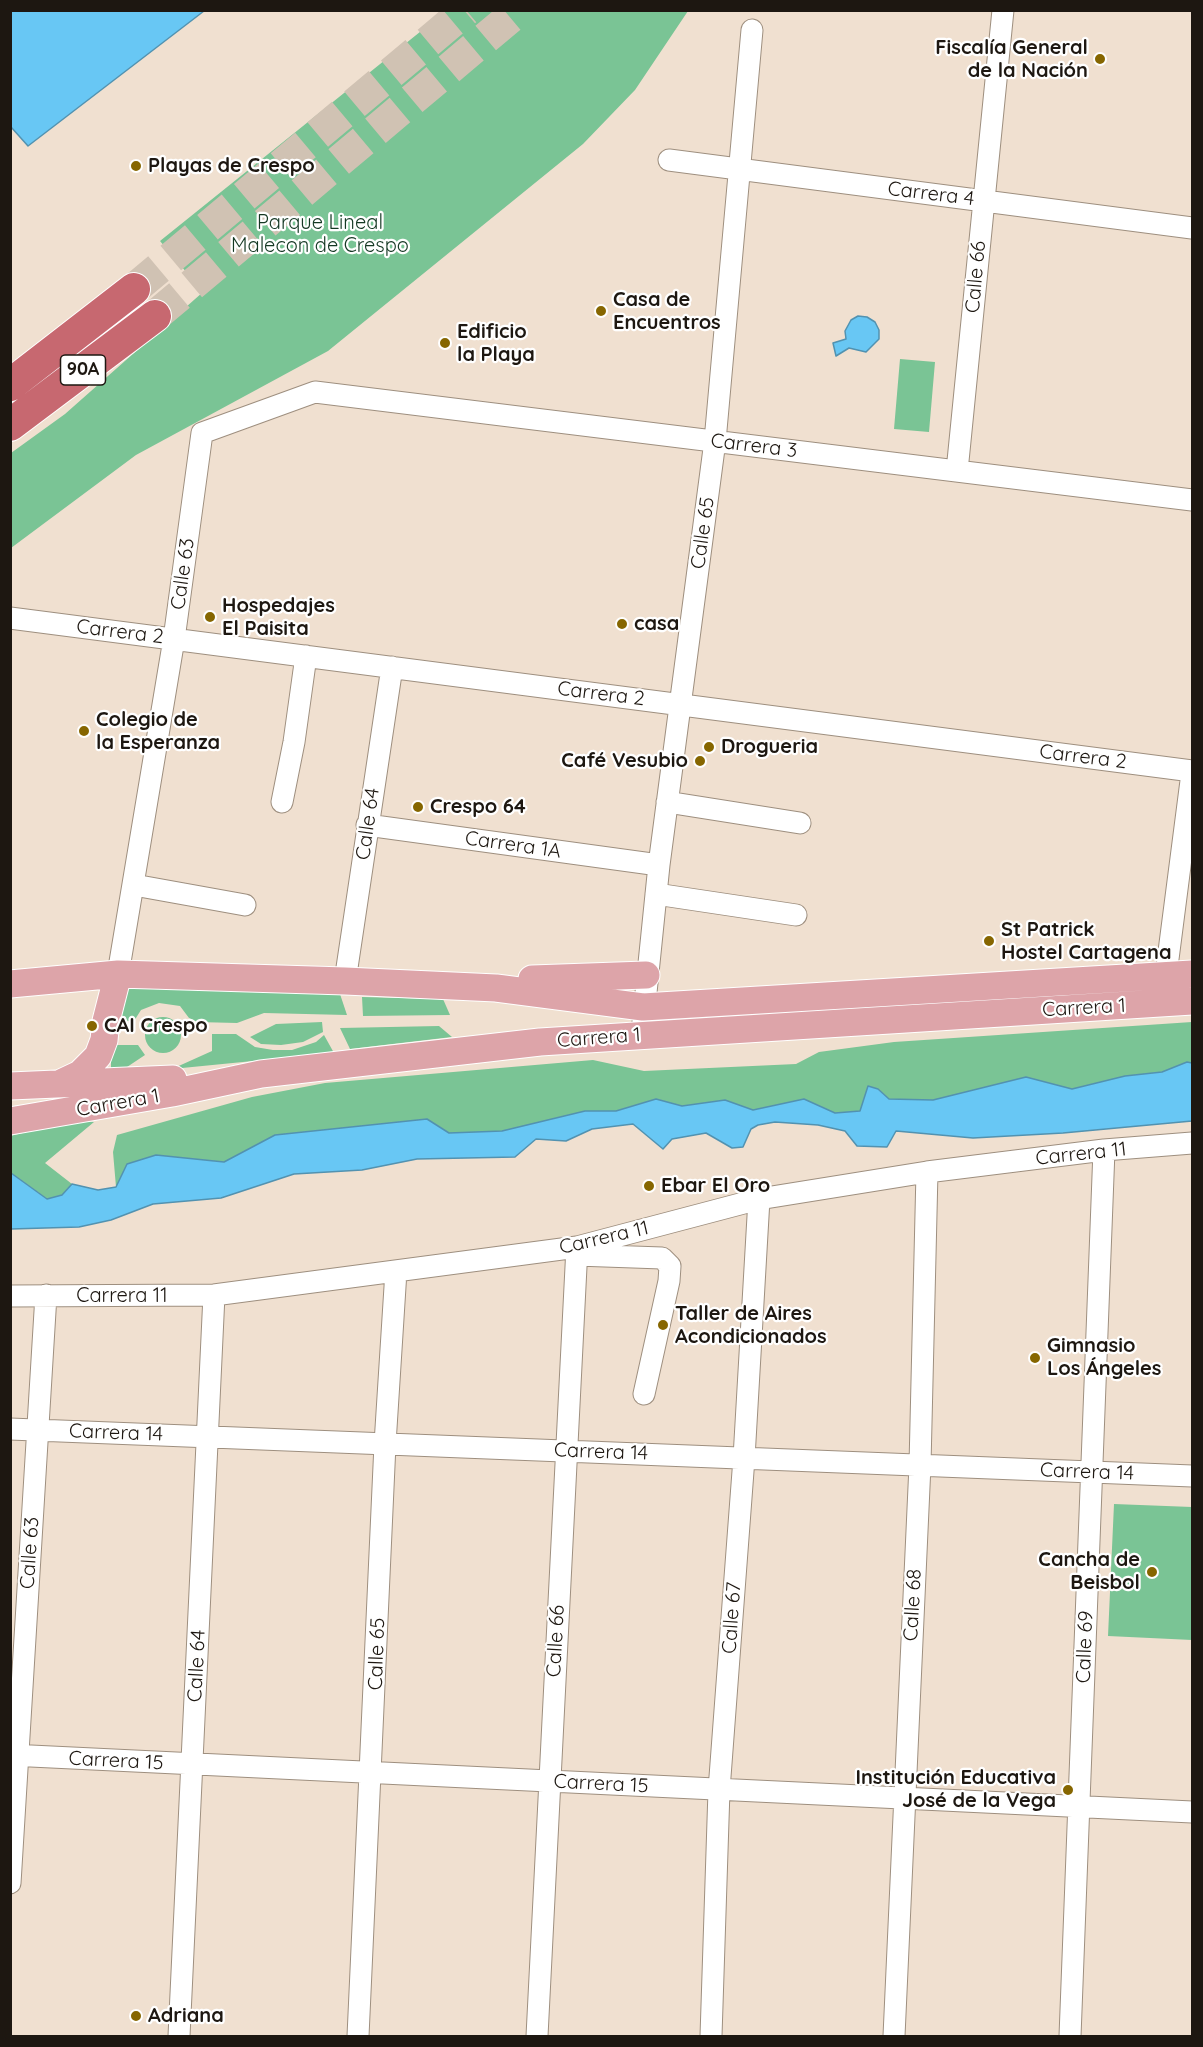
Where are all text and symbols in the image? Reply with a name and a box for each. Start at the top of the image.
place label: Fiscalía General de la Nación [935,36,1088,83]
marker: Fiscalía General de la Nación [1093,52,1107,66]
place label: Playas de Crespo [148,154,315,178]
marker: Playas de Crespo [129,159,143,173]
street label: Carrera 4 [886,177,976,211]
park label: Parque Lineal Malecon de Crespo [231,211,409,258]
street label: Calle 66 [961,240,991,314]
place label: Casa de Encuentros [613,288,721,335]
marker: Casa de Encuentros [594,304,608,318]
place label: Edificio la Playa [457,320,535,367]
marker: Edificio la Playa [438,336,452,350]
road number: 90A [60,355,106,385]
street label: Carrera 3 [709,429,799,463]
street label: Calle 65 [686,495,720,571]
street label: Calle 63 [166,537,200,611]
place label: Hospedajes El Paisita [222,594,335,641]
marker: Hospedajes El Paisita [203,610,217,624]
place label: casa [634,612,679,636]
street label: Carrera 2 [75,615,165,649]
marker: casa [615,617,629,631]
street label: Carrera 2 [556,677,646,711]
place label: Colegio de la Esperanza [96,708,220,755]
marker: Colegio de la Esperanza [77,724,91,738]
place label: Drogueria [721,735,818,759]
marker: Drogueria [702,740,716,754]
street label: Carrera 2 [1038,740,1128,774]
place label: Café Vesubio [561,749,688,773]
marker: Café Vesubio [693,754,707,768]
street label: Calle 64 [351,786,385,862]
place label: Crespo 64 [430,795,526,819]
marker: Crespo 64 [411,800,425,814]
street label: Carrera 1A [463,826,563,864]
place label: St Patrick Hostel Cartagena [1001,918,1172,965]
marker: St Patrick Hostel Cartagena [982,934,996,948]
street label: Carrera 1 [1041,994,1127,1022]
place label: CAI Crespo [104,1014,208,1038]
marker: CAI Crespo [85,1019,99,1033]
street label: Carrera 1 [556,1023,642,1053]
street label: Carrera 1 [75,1084,161,1122]
street label: Carrera 11 [1034,1137,1128,1171]
place label: Ebar El Oro [661,1174,770,1198]
marker: Ebar El Oro [642,1179,656,1193]
street label: Carrera 11 [557,1216,651,1260]
street label: Carrera 11 [76,1284,168,1308]
place label: Taller de Aires Acondicionados [675,1302,827,1349]
marker: Taller de Aires Acondicionados [656,1318,670,1332]
place label: Gimnasio Los Ángeles [1047,1334,1161,1381]
marker: Gimnasio Los Ángeles [1028,1351,1042,1365]
street label: Carrera 14 [69,1419,163,1447]
street label: Carrera 14 [554,1438,648,1466]
street label: Carrera 14 [1040,1458,1134,1486]
street label: Calle 63 [16,1516,44,1590]
place label: Cancha de Beisbol [1038,1548,1140,1595]
marker: Cancha de Beisbol [1145,1565,1159,1579]
street label: Calle 68 [899,1568,927,1642]
street label: Calle 67 [718,1581,746,1655]
street label: Calle 66 [542,1604,570,1678]
street label: Calle 69 [1072,1610,1098,1684]
street label: Calle 65 [364,1617,390,1691]
street label: Calle 64 [183,1629,211,1703]
street label: Carrera 15 [68,1747,164,1775]
place label: Institución Educativa José de la Vega [855,1766,1056,1813]
street label: Carrera 15 [553,1770,649,1798]
marker: Institución Educativa José de la Vega [1061,1783,1075,1797]
place label: Adriana [148,2004,224,2028]
marker: Adriana [129,2009,143,2023]

